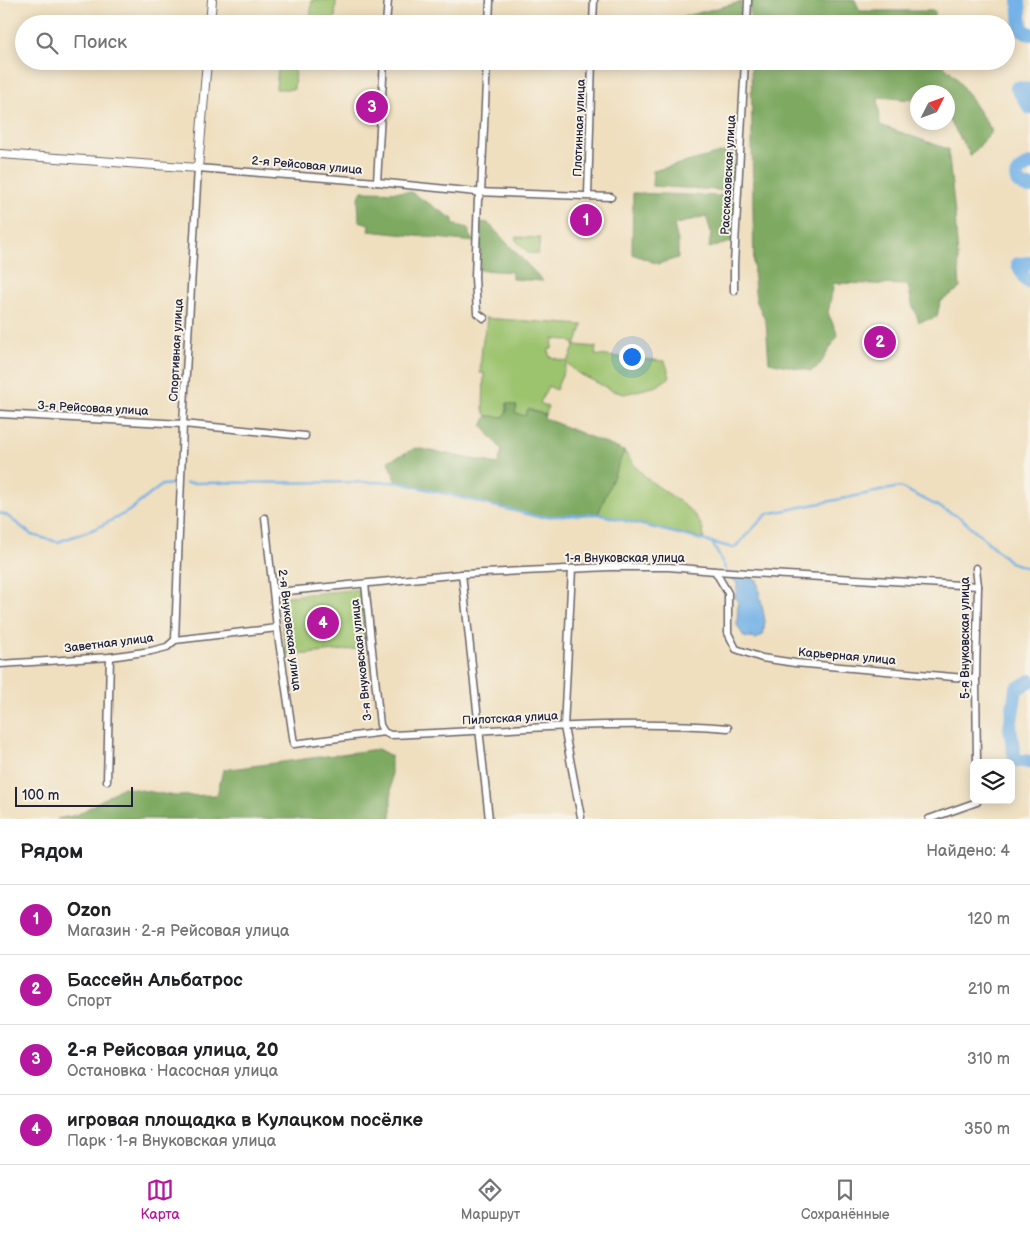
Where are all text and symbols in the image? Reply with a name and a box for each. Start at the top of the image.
search box [15,15,1015,70]
icon: search [33,29,61,57]
text: Поиск [73,31,127,54]
street label: Плотинная улица [570,79,589,177]
north arrow [910,85,955,130]
pin: 3 [356,88,388,126]
street label: Рассказовская улица [718,115,739,236]
street label: 2-я Рейсовая улица [251,153,363,178]
pin: 1 [570,201,602,239]
street label: Спортивная улица [166,298,187,402]
pin: 2 [864,323,896,361]
your location [619,344,645,370]
street label: 3-я Рейсовая улица [37,398,149,419]
street label: 1-я Внуковская улица [565,551,685,566]
street label: 2-я Внуковская улица [275,568,304,692]
street label: 5-я Внуковская улица [958,577,973,699]
street label: 3-я Внуковская улица [348,598,375,722]
pin: 4 [307,604,339,642]
street label: Заветная улица [64,631,154,656]
street label: Карьерная улица [797,645,896,668]
street label: Пилотская улица [462,708,558,729]
map controls [970,759,1015,804]
button: layers [970,759,1015,804]
scale bar [15,784,132,807]
text: 100 m [22,787,59,804]
text: Рядом [20,839,83,864]
text: Найдено: 4 [926,842,1010,861]
text: Ozon [67,899,111,922]
text: 1 [33,910,39,929]
text: 120 m [967,910,1010,929]
text: Магазин · 2-я Рейсовая улица [67,922,289,941]
text: Бассейн Альбатрос [67,969,243,992]
text: 2 [31,980,41,999]
text: 210 m [968,980,1010,999]
text: Спорт [67,992,112,1011]
text: 2-я Рейсовая улица, 20 [67,1039,279,1062]
text: 3 [31,1050,41,1069]
text: 310 m [967,1050,1010,1069]
text: Остановка · Насосная улица [67,1062,278,1081]
text: игровая площадка в Кулацком посёлке [67,1109,423,1132]
text: 4 [31,1120,41,1139]
text: 350 m [964,1120,1010,1139]
text: Парк · 1-я Внуковская улица [67,1132,276,1151]
tab: Карта [140,1176,180,1223]
tab: Маршрут [461,1176,520,1223]
tab: Сохранённые [801,1176,890,1223]

